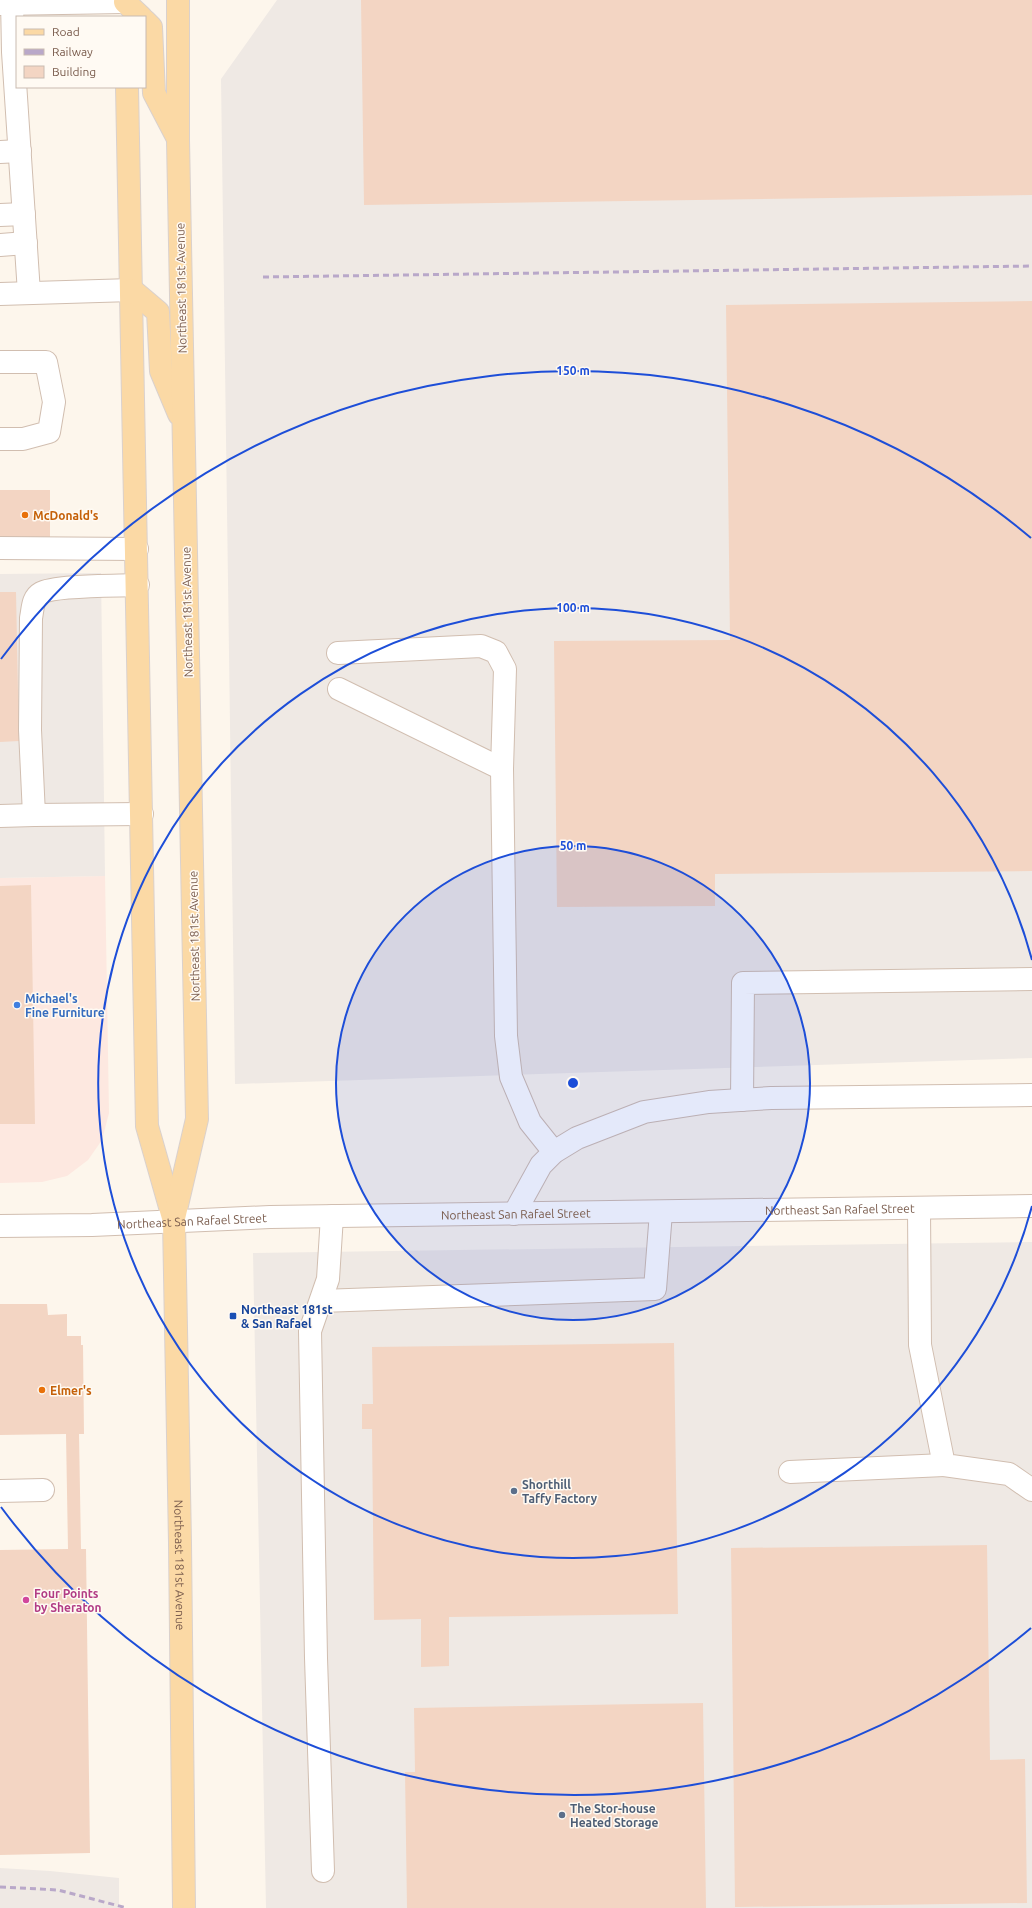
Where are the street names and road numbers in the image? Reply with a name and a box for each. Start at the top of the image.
street label: Northeast 181st Avenue [173,223,189,353]
street label: Northeast 181st Avenue [179,547,195,677]
street label: Northeast 181st Avenue [186,871,202,1001]
street label: Northeast San Rafael Street [765,1201,915,1216]
street label: Northeast San Rafael Street [441,1206,591,1221]
street label: Northeast San Rafael Street [117,1211,267,1230]
street label: Northeast 181st Avenue [173,1500,187,1630]

